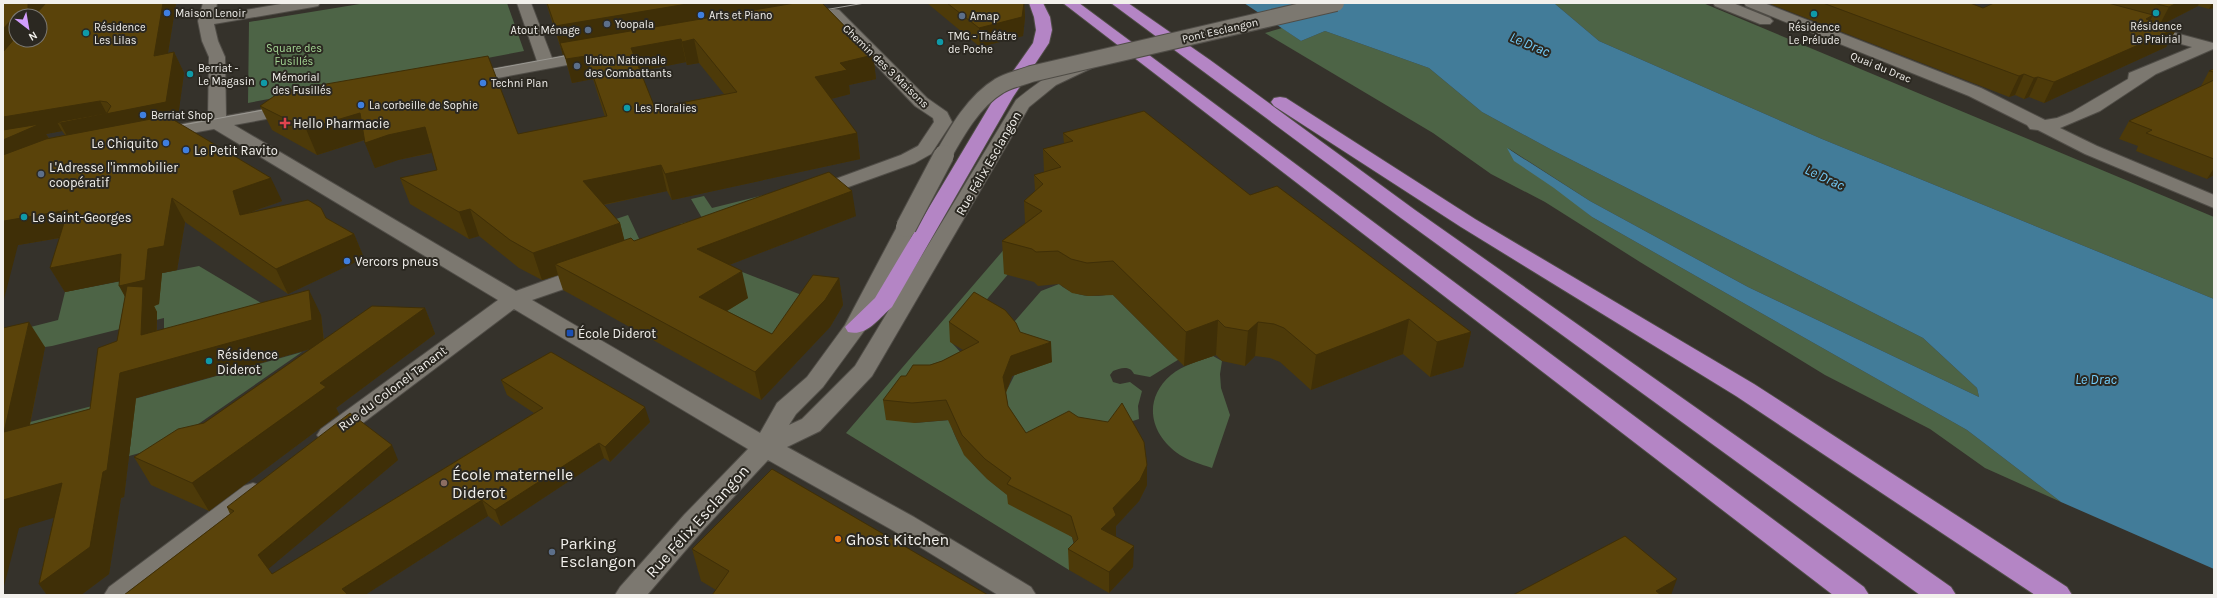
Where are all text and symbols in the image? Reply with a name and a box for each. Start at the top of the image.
place label: Maison Lenoir [175,7,245,20]
north arrow [8,8,48,48]
marker: Maison Lenoir [162,8,172,18]
marker: Résidence Le Prairial [2151,8,2161,18]
place label: Arts et Piano [709,9,772,22]
marker: Résidence Le Prélude [1809,9,1819,19]
marker: Arts et Piano [696,10,706,20]
place label: Amap [970,10,999,23]
marker: Amap [957,11,967,21]
street label: Pont Esclangon [1181,15,1259,46]
place label: Yoopala [615,18,654,31]
marker: Yoopala [602,19,612,29]
place label: Résidence Le Prairial [2130,20,2182,46]
place label: Résidence Les Lilas [94,21,146,47]
place label: Résidence Le Prélude [1788,21,1840,47]
street label: Chemin des 3 Maisons [840,22,931,111]
place label: Atout Ménage [511,24,580,37]
marker: Atout Ménage [583,25,593,35]
marker: Résidence Les Lilas [81,28,91,38]
water label: Le Drac [1507,28,1553,61]
text: N [26,29,40,44]
place label: TMG - Théâtre de Poche [948,30,1017,56]
marker: TMG - Théâtre de Poche [935,37,945,47]
park label: Square des Fusillés [266,42,322,68]
street label: Quai du Drac [1848,49,1913,86]
place label: Union Nationale des Combattants [585,54,672,80]
marker: Union Nationale des Combattants [572,61,582,71]
place label: Berriat - Le Magasin [198,62,255,88]
marker: Berriat - Le Magasin [185,69,195,79]
place label: Mémorial des Fusillés [272,71,332,97]
place label: Techni Plan [491,77,548,90]
marker: Mémorial des Fusillés [259,78,269,88]
marker: Techni Plan [478,78,488,88]
place label: La corbeille de Sophie [369,99,478,112]
marker: La corbeille de Sophie [356,100,366,110]
place label: Les Floralies [635,102,697,115]
marker: Les Floralies [622,103,632,113]
place label: Berriat Shop [151,109,213,122]
street label: Rue Félix Esclangon [953,109,1024,218]
marker: Berriat Shop [138,110,148,120]
place label: Hello Pharmacie [293,116,390,131]
marker: Hello Pharmacie [280,118,290,128]
place label: Le Chiquito [91,136,158,152]
marker: Le Chiquito [161,138,171,148]
place label: Le Petit Ravito [194,143,278,158]
marker: Le Petit Ravito [181,145,191,155]
place label: L'Adresse l'immobilier coopératif [49,160,178,190]
water label: Le Drac [1802,161,1848,194]
marker: L'Adresse l'immobilier coopératif [36,169,46,179]
place label: Le Saint-Georges [32,210,132,225]
marker: Le Saint-Georges [19,212,29,222]
place label: Vercors pneus [355,254,439,269]
marker: Vercors pneus [342,256,352,266]
place label: École Diderot [578,324,656,341]
marker: École Diderot [565,328,575,338]
street label: Rue du Colonel Tanant [335,343,449,434]
place label: Résidence Diderot [217,347,278,377]
marker: Résidence Diderot [204,356,214,366]
water label: Le Drac [2075,371,2118,388]
street label: Rue Félix Esclangon [642,461,753,582]
place label: École maternelle Diderot [452,465,573,502]
marker: École maternelle Diderot [439,478,449,488]
place label: Ghost Kitchen [846,530,949,549]
place label: Parking Esclangon [560,534,636,571]
marker: Ghost Kitchen [833,534,843,544]
marker: Parking Esclangon [547,547,557,557]

